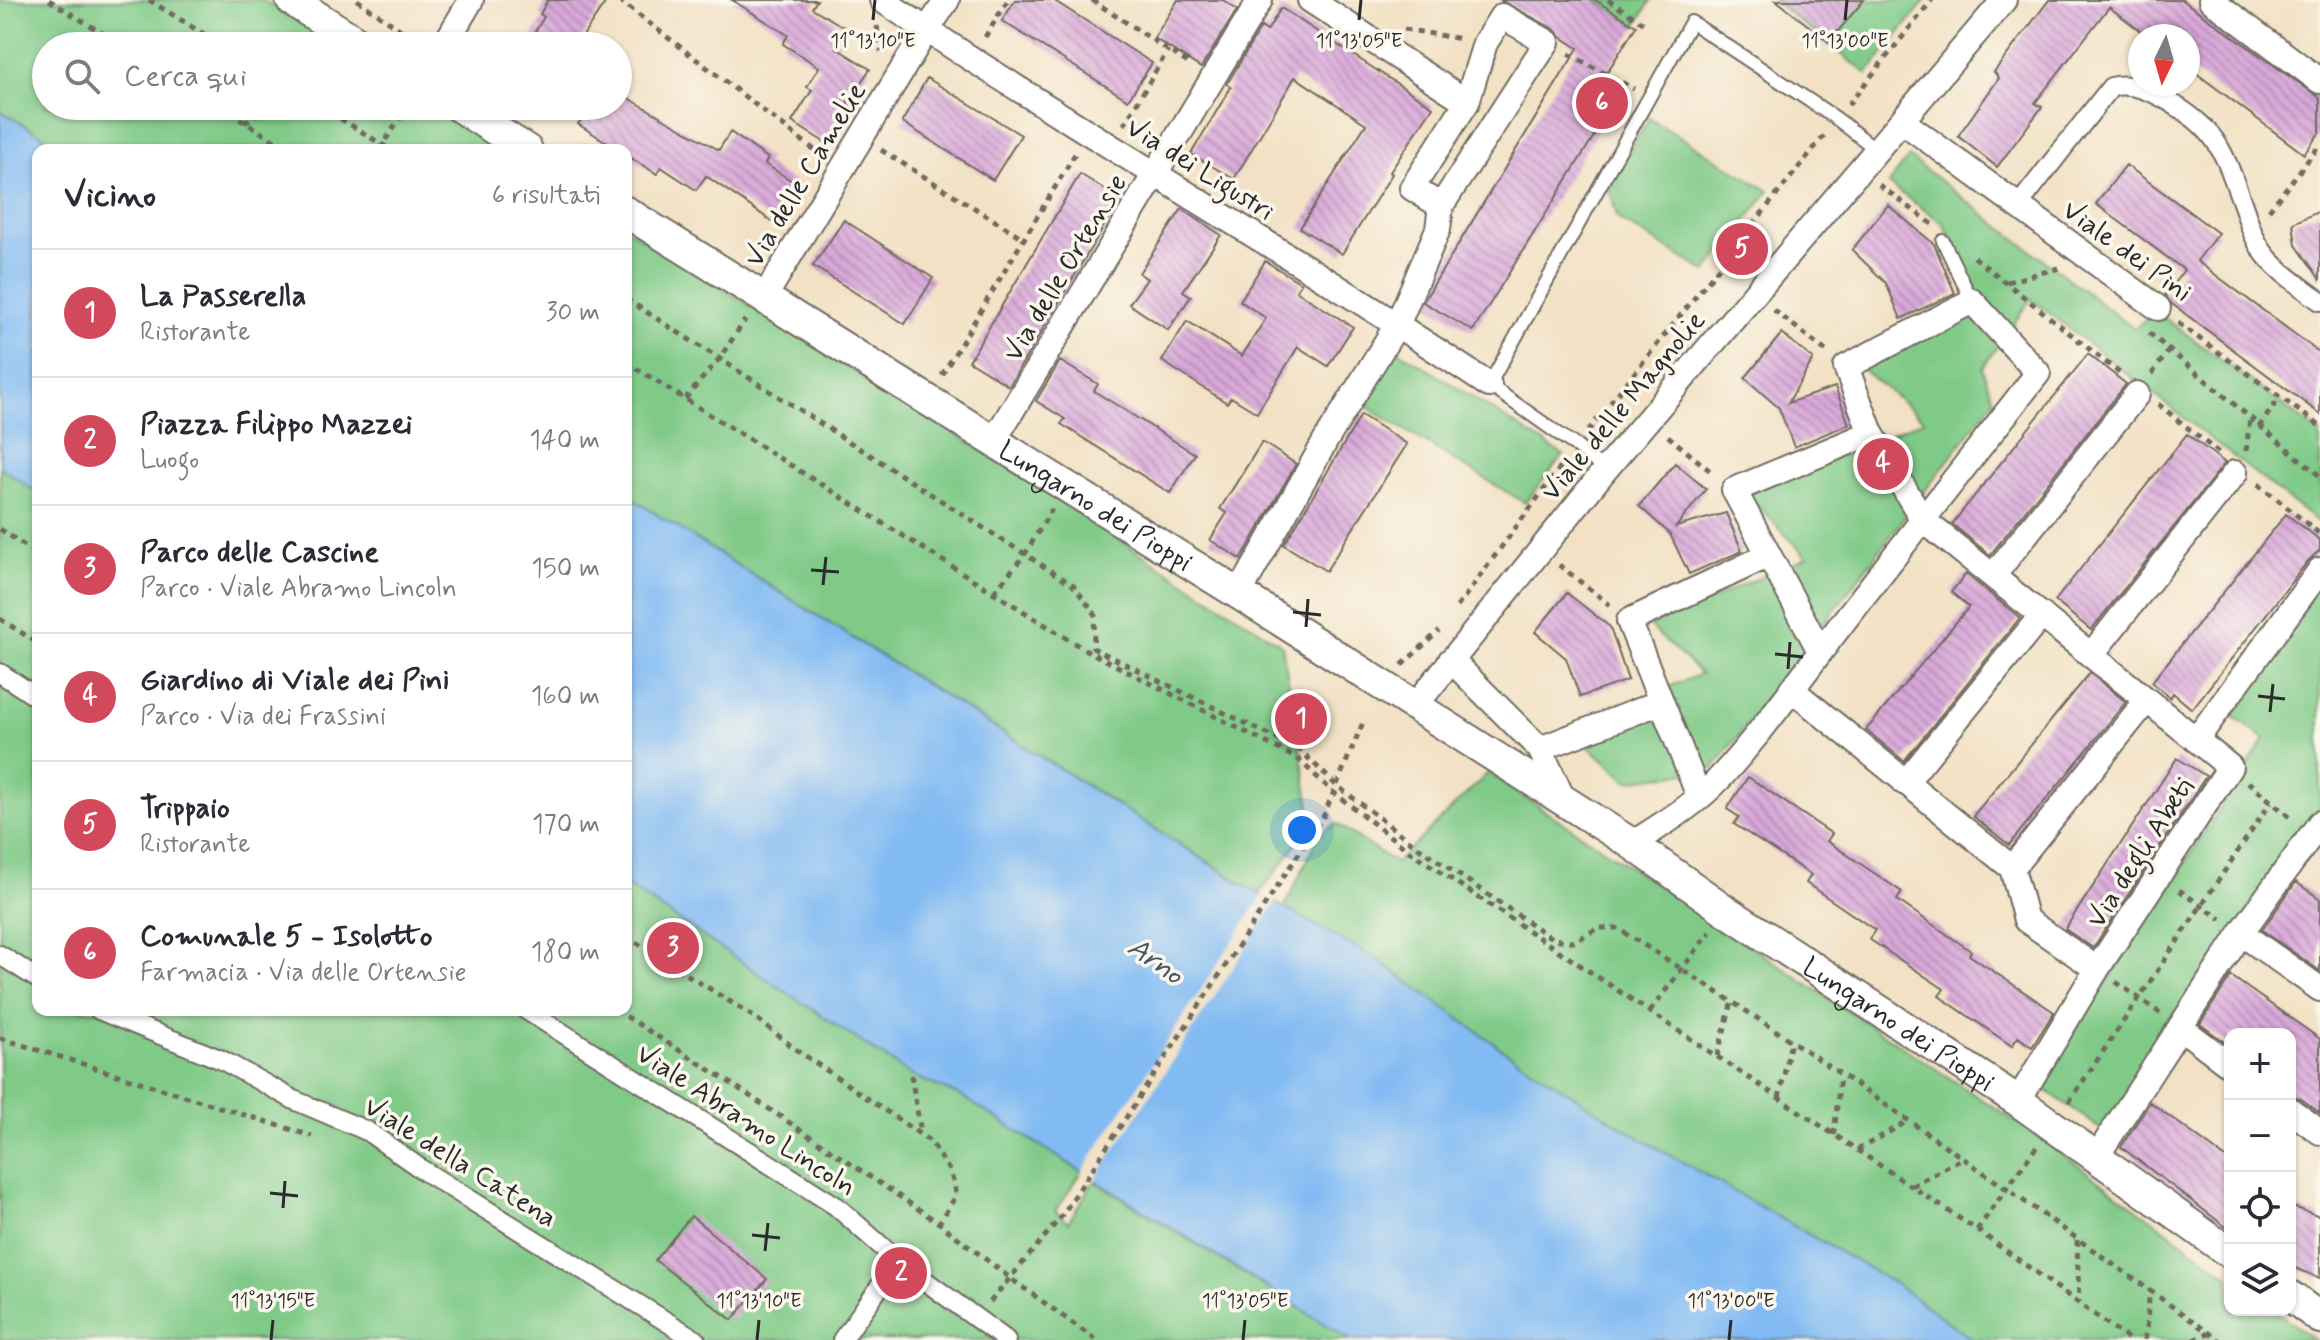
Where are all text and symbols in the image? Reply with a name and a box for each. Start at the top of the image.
north arrow [2128,24,2200,96]
text: 11°13'10"E [830,28,916,55]
text: 11°13'05"E [1316,28,1402,55]
text: 11°13'00"E [1801,28,1889,55]
search box [32,32,632,120]
icon: search [60,54,104,98]
text: Cerca qui [124,57,247,96]
pin: 6 [1576,73,1628,133]
street label: Via delle Camelie [736,76,876,274]
street label: Via dei Ligustri [1117,110,1281,233]
street label: Via delle Ortensie [995,168,1137,369]
text: Vicino [64,174,156,219]
text: 6 risultati [492,179,600,213]
street label: Viale dei Pini [2054,192,2199,312]
pin: 5 [1716,219,1768,279]
text: La Passerella [140,277,306,316]
text: 1 [84,296,96,330]
text: 30 m [546,296,600,330]
street label: Viale delle Magnolie [1533,304,1714,510]
text: Ristorante [140,316,250,350]
text: Piazza Filippo Mazzei [140,405,412,444]
text: 2 [84,424,96,458]
text: 140 m [529,424,600,458]
street label: Lungarno dei Pioppi [991,433,1199,581]
pin: 4 [1857,434,1909,494]
text: Luogo [140,444,199,478]
text: Parco delle Cascine [140,533,379,572]
text: 3 [84,552,96,586]
text: 150 m [531,552,600,586]
text: Parco · Viale Abramo Lincoln [140,572,457,606]
text: Giardino di Viale dei Pini [140,661,450,700]
text: 4 [82,680,98,714]
text: 160 m [531,680,600,714]
pin: 1 [1275,689,1327,749]
text: Parco · Via dei Frassini [140,700,386,734]
street label: Via degli Abeti [2079,771,2206,937]
text: Trippaio [140,789,230,828]
text: 5 [82,808,98,842]
text: 170 m [532,808,600,842]
your location [1282,810,1322,850]
text: Ristorante [140,828,250,862]
text: Comunale 5 - Isolotto [140,917,432,956]
pin: 3 [647,918,699,978]
water label: Arno [1120,928,1191,995]
text: 6 [83,936,97,970]
text: 180 m [531,936,600,970]
street label: Lungarno dei Pioppi [1795,950,2001,1102]
text: Farmacia · Via delle Ortensie [140,956,466,990]
map controls [2224,1028,2296,1316]
button: + [2224,1028,2296,1100]
street label: Viale Abramo Lincoln [628,1036,863,1206]
street label: Viale della Catena [356,1089,563,1237]
button: − [2224,1100,2296,1172]
button: locate [2224,1172,2296,1244]
pin: 2 [875,1243,927,1303]
button: layers [2224,1244,2296,1316]
text: 11°13'15"E [231,1288,315,1315]
text: 11°13'10"E [716,1288,802,1315]
text: 11°13'05"E [1202,1288,1288,1315]
text: 11°13'00"E [1687,1288,1775,1315]

